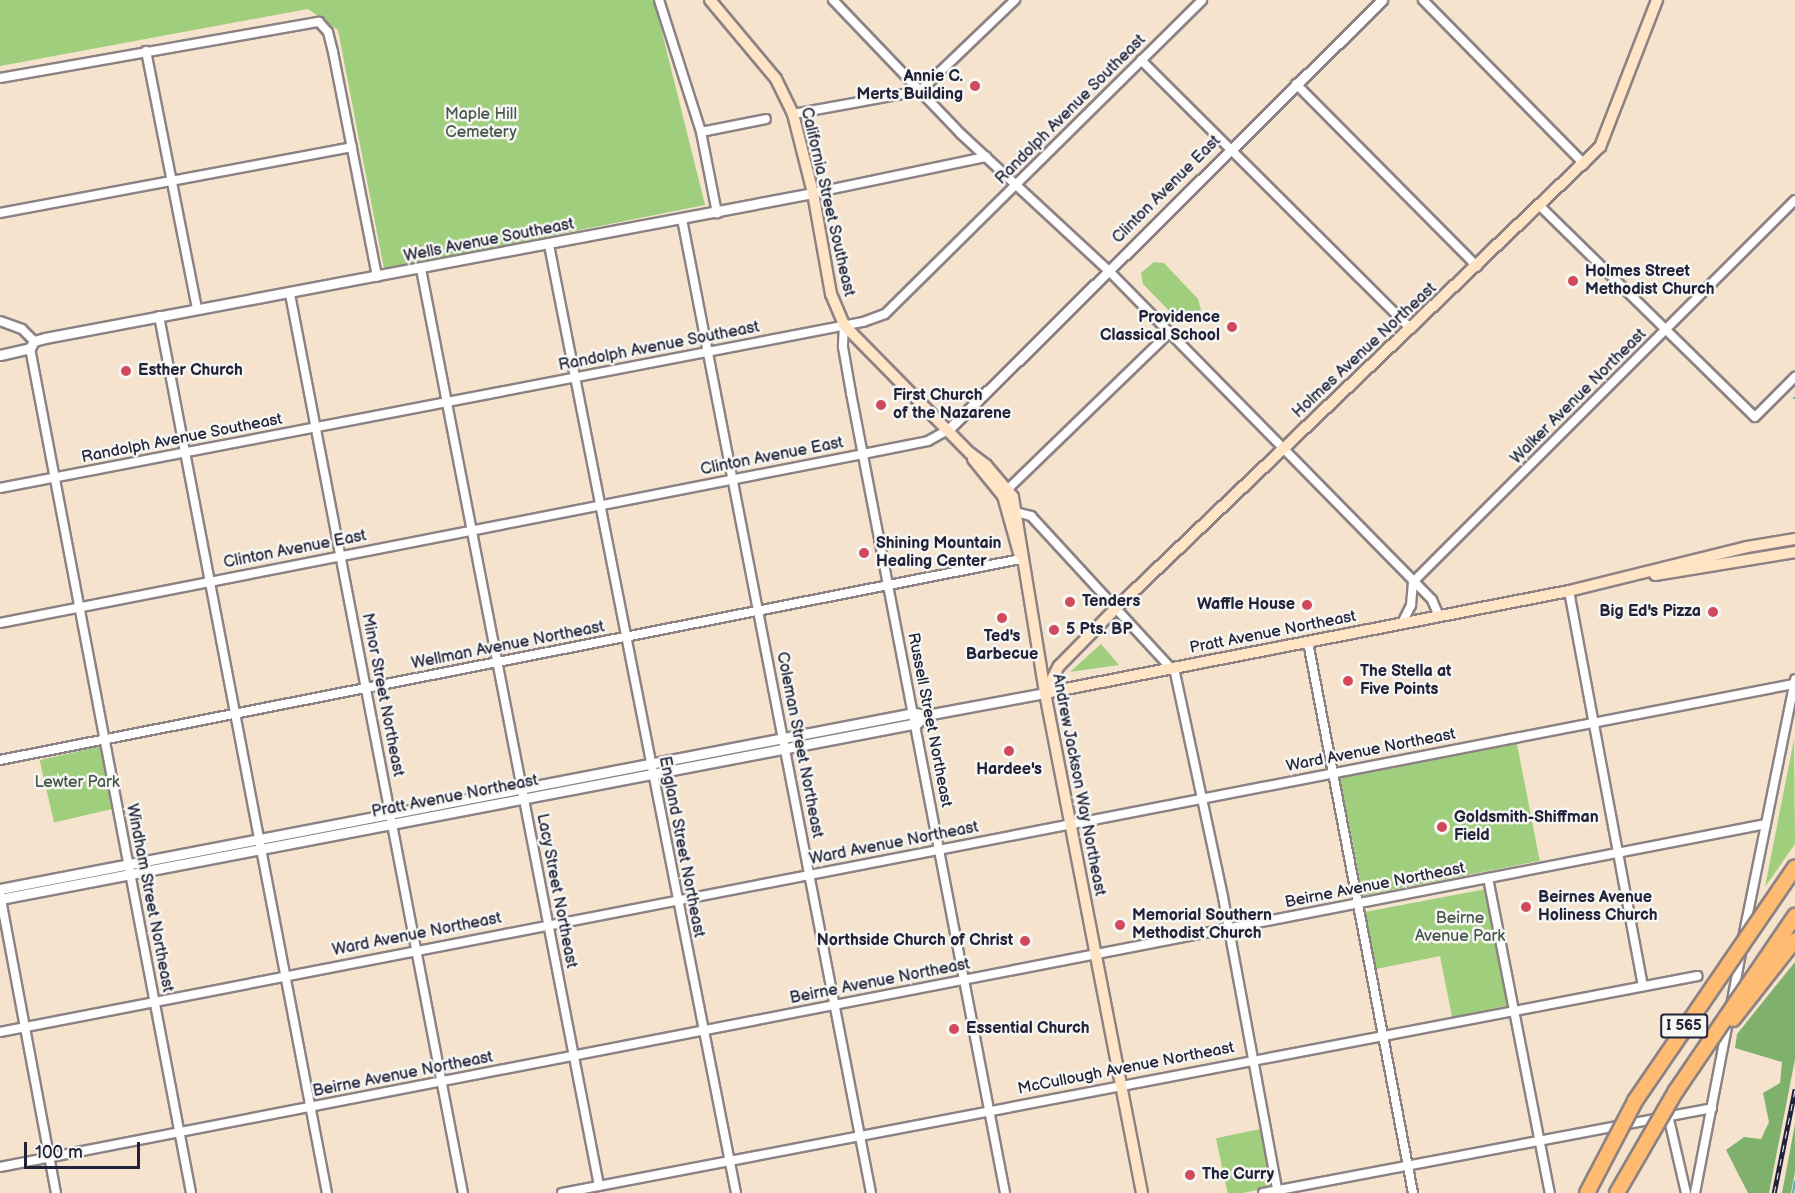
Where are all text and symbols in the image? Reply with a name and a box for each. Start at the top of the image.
street label: Randolph Avenue Southeast [992,31,1150,189]
place label: Annie C. Merts Building [856,67,963,105]
marker: Annie C. Merts Building [968,79,982,93]
park label: Maple Hill Cemetery [445,105,517,143]
street label: California Street Southeast [796,105,858,299]
street label: Clinton Avenue East [1109,132,1225,248]
street label: Wells Avenue Southeast [402,215,576,267]
place label: Holmes Street Methodist Church [1585,262,1714,300]
marker: Holmes Street Methodist Church [1566,274,1580,288]
street label: Holmes Avenue Northeast [1289,279,1441,423]
place label: Providence Classical School [1100,308,1220,346]
street label: Randolph Avenue Southeast [557,318,761,376]
marker: Providence Classical School [1225,320,1239,334]
street label: Walker Avenue Northeast [1507,325,1651,469]
place label: Esther Church [138,361,243,381]
marker: Esther Church [119,364,133,378]
place label: First Church of the Nazarene [893,386,1011,424]
marker: First Church of the Nazarene [874,398,888,412]
street label: Randolph Avenue Southeast [80,410,284,468]
street label: Clinton Avenue East [699,434,845,480]
street label: Clinton Avenue East [222,527,368,573]
place label: Shining Mountain Healing Center [876,534,1001,572]
marker: Shining Mountain Healing Center [857,546,871,560]
place label: Tenders [1082,592,1140,612]
marker: Tenders [1063,595,1077,609]
place label: Waffle House [1197,595,1295,615]
marker: Waffle House [1300,598,1314,612]
place label: Big Ed's Pizza [1599,602,1701,622]
marker: Big Ed's Pizza [1706,605,1720,619]
street label: Pratt Avenue Northeast [1188,607,1358,659]
marker: Ted's Barbecue [995,611,1009,625]
street label: Minor Street Northeast [357,612,407,778]
street label: Wellman Avenue Northeast [410,618,606,674]
place label: 5 Pts. BP [1066,620,1132,640]
marker: 5 Pts. BP [1047,623,1061,637]
place label: Ted's Barbecue [966,627,1038,665]
street label: Russell Street Northeast [903,631,955,809]
street label: Coleman Street Northeast [771,650,827,840]
place label: The Stella at Five Points [1360,662,1451,700]
street label: Andrew Jackson Way Northeast [1047,671,1109,899]
marker: The Stella at Five Points [1341,674,1355,688]
street label: Ward Avenue Northeast [1285,725,1457,777]
marker: Hardee's [1002,744,1016,758]
street label: England Street Northeast [654,755,708,939]
place label: Hardee's [976,760,1042,780]
street label: Pratt Avenue Northeast [370,771,540,823]
park label: Lewter Park [34,773,120,793]
street label: Windham Street Northeast [121,802,177,994]
place label: Goldsmith-Shiffman Field [1454,808,1599,846]
street label: Lacy Street Northeast [531,812,581,970]
street label: Ward Avenue Northeast [808,818,980,870]
marker: Goldsmith-Shiffman Field [1435,820,1449,834]
street label: Beirne Avenue Northeast [1283,859,1467,913]
place label: Beirnes Avenue Holiness Church [1538,888,1658,926]
marker: Beirnes Avenue Holiness Church [1519,900,1533,914]
place label: Memorial Southern Methodist Church [1132,906,1272,944]
street label: Ward Avenue Northeast [331,909,503,961]
park label: Beirne Avenue Park [1415,909,1505,947]
marker: Memorial Southern Methodist Church [1113,918,1127,932]
place label: Northside Church of Christ [817,931,1013,951]
marker: Northside Church of Christ [1018,934,1032,948]
street label: Beirne Avenue Northeast [788,955,972,1009]
road number: I 565 [1660,1014,1708,1038]
place label: Essential Church [966,1019,1090,1039]
marker: Essential Church [947,1022,961,1036]
street label: McCullough Avenue Northeast [1016,1039,1236,1099]
street label: Beirne Avenue Northeast [311,1048,495,1102]
scale bar [27,1130,142,1168]
text: 100 m [35,1142,83,1163]
place label: The Curry [1202,1165,1274,1185]
marker: The Curry [1183,1168,1197,1182]

